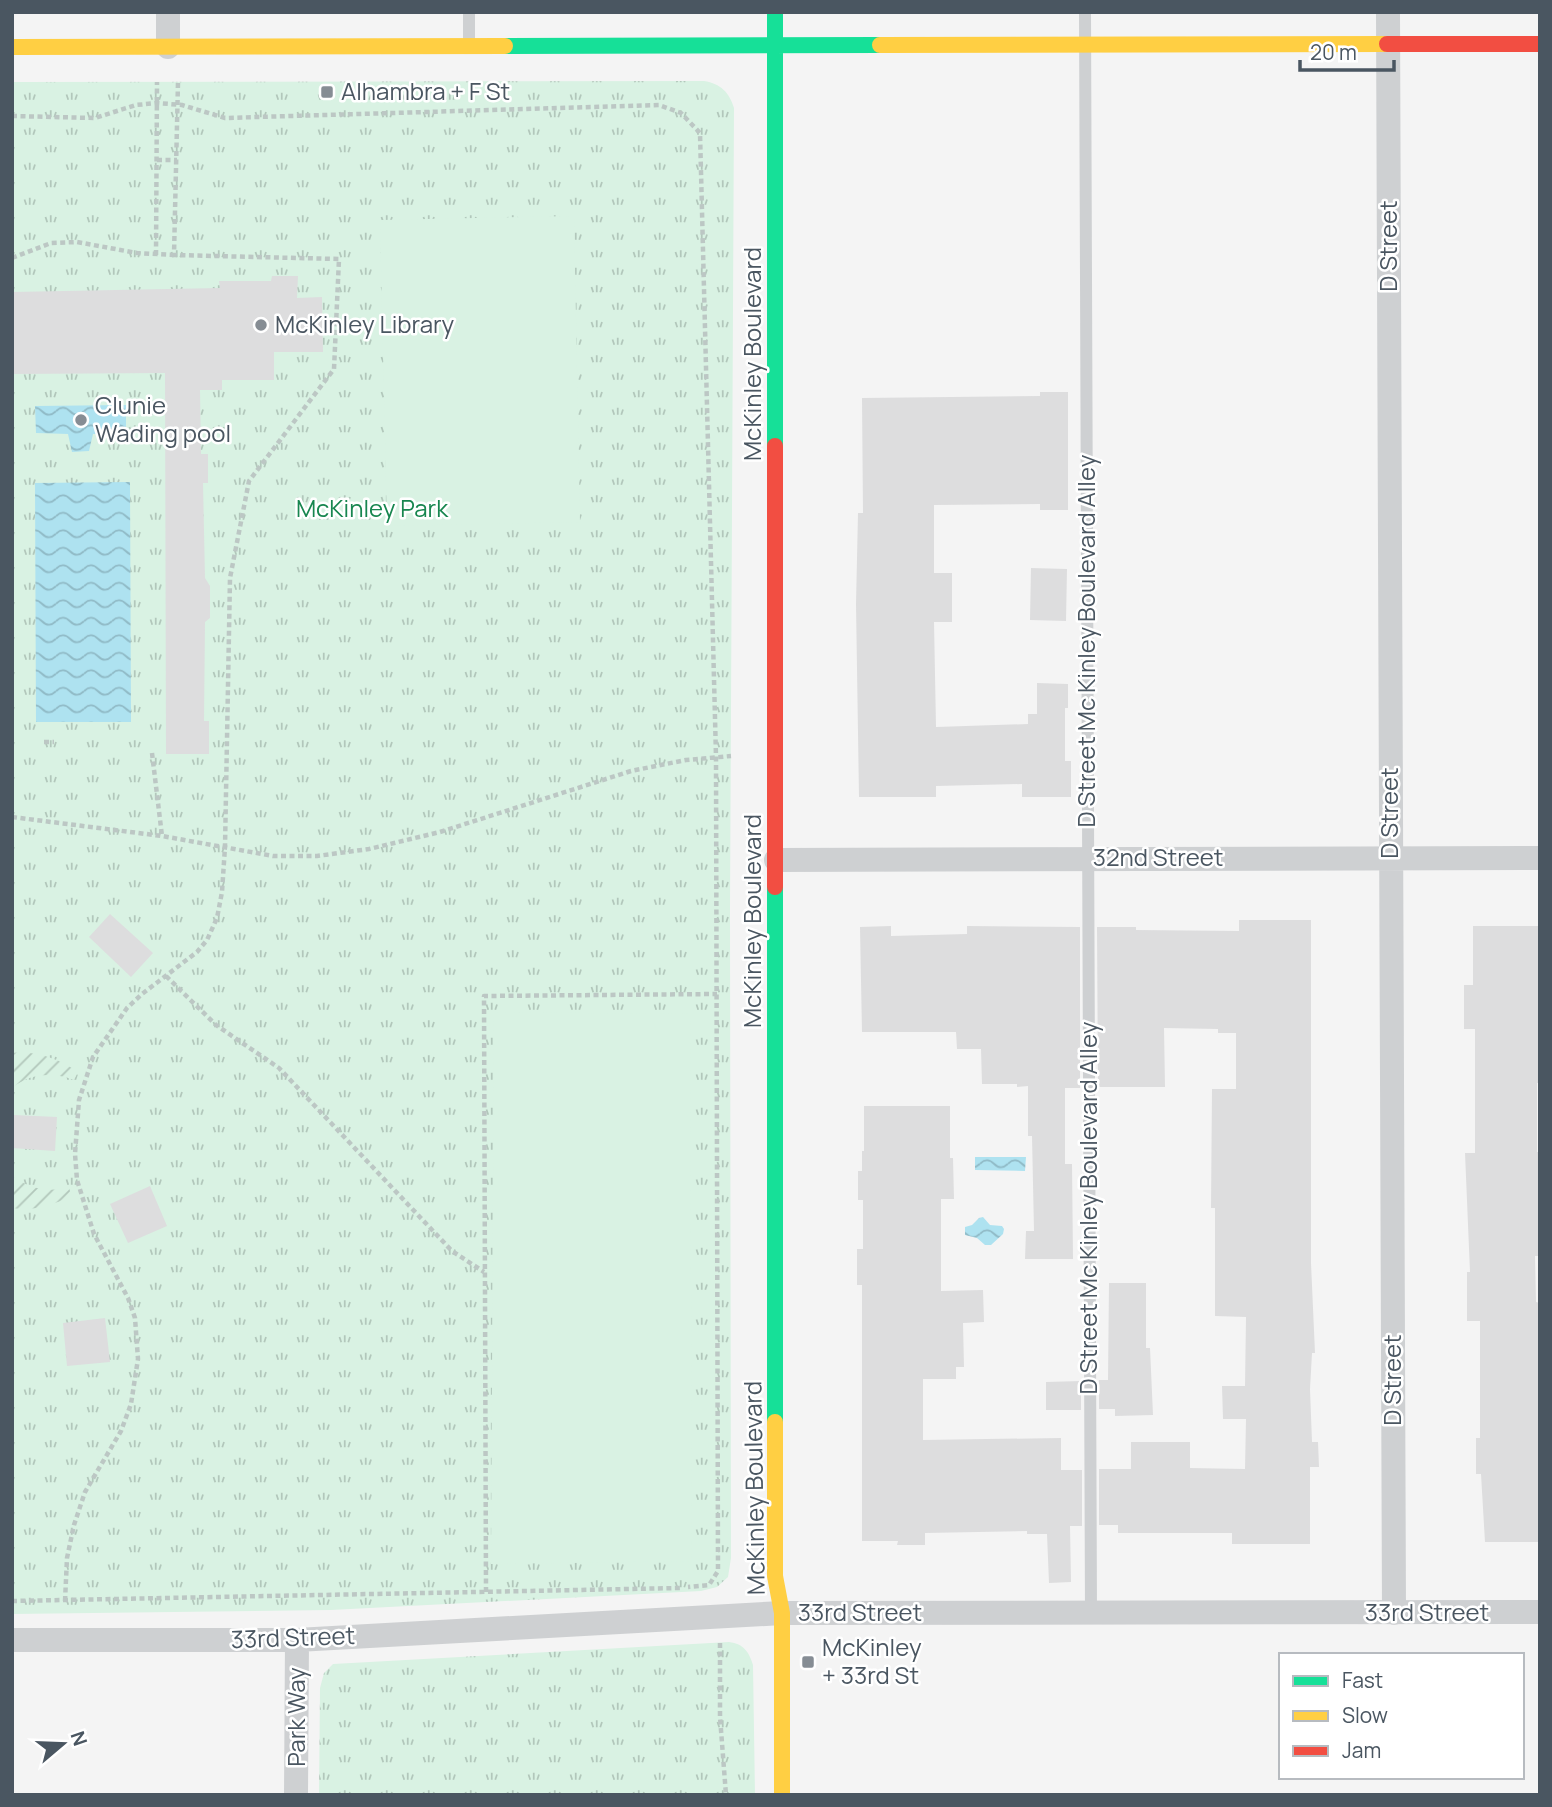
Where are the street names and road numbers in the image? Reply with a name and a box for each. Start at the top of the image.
street label: D Street [1371,200,1404,292]
street label: McKinley Boulevard [735,247,768,461]
street label: D Street Mc Kinley Boulevard Alley [1069,454,1102,827]
street label: D Street [1372,767,1405,859]
street label: McKinley Boulevard [735,814,768,1028]
street label: 32nd Street [1093,840,1223,873]
street label: D Street Mc Kinley Boulevard Alley [1071,1021,1104,1394]
street label: D Street [1375,1334,1408,1426]
street label: McKinley Boulevard [735,1381,772,1595]
street label: 33rd Street [798,1595,922,1628]
street label: 33rd Street [1365,1595,1489,1628]
street label: 33rd Street [230,1618,356,1655]
street label: Park Way [279,1667,312,1767]

